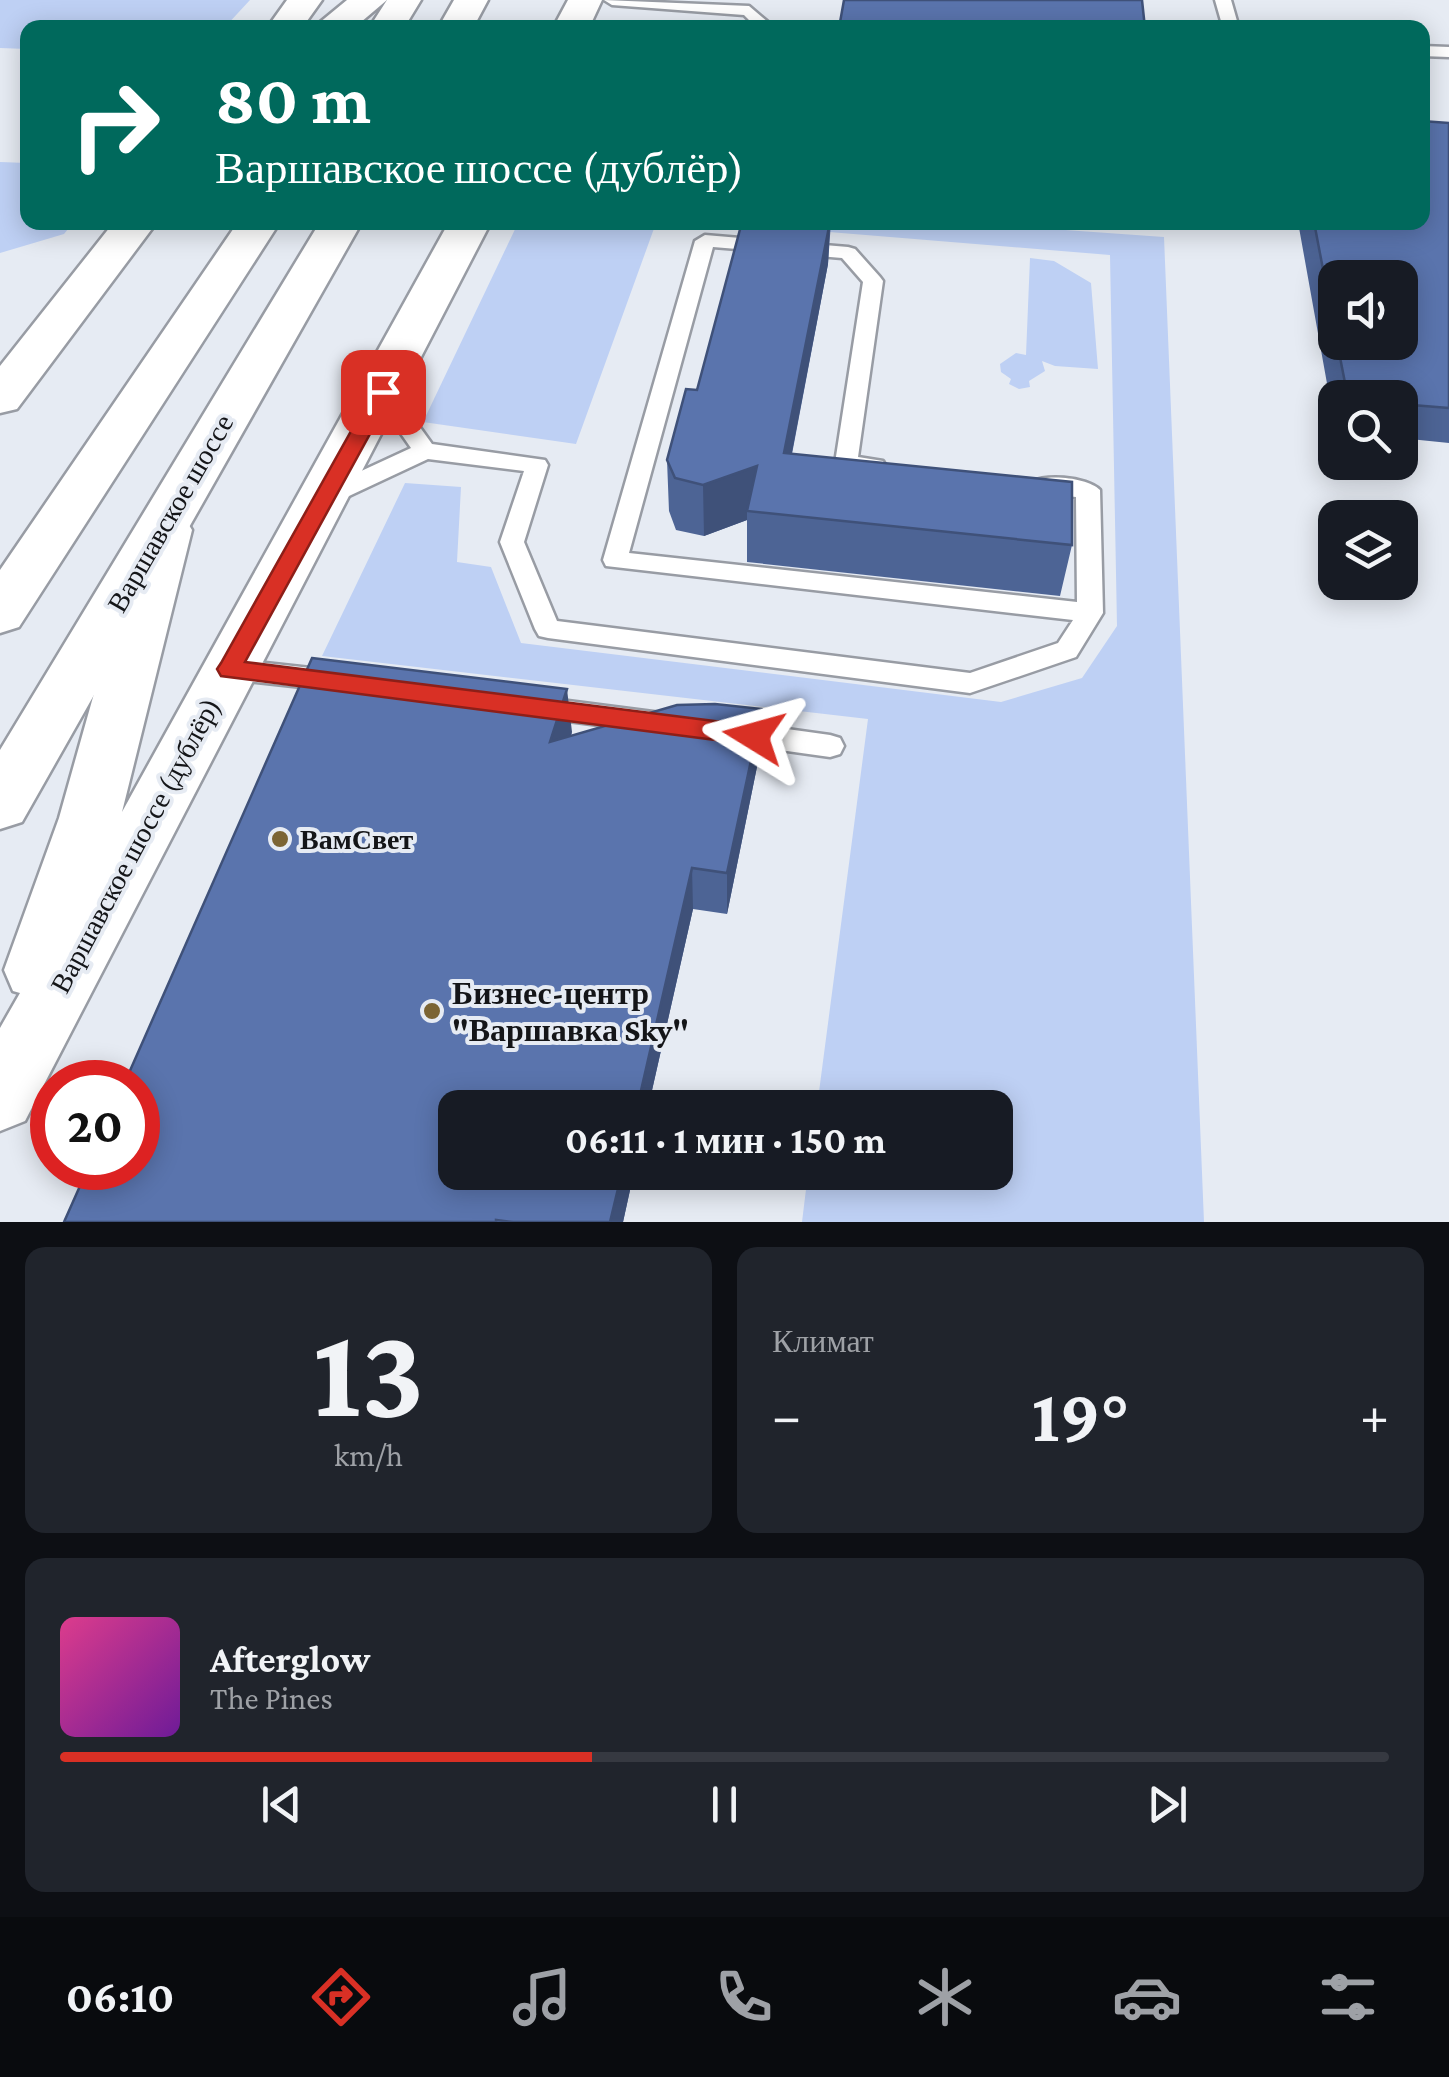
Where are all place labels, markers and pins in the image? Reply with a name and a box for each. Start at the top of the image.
pin [341,350,426,435]
place label: ВамСвет [300,824,414,855]
marker: ВамСвет [269,828,291,850]
place label: Бизнес-центр "Варшавка Sky" [452,975,689,1048]
marker: Бизнес-центр "Варшавка Sky" [421,1000,443,1022]

